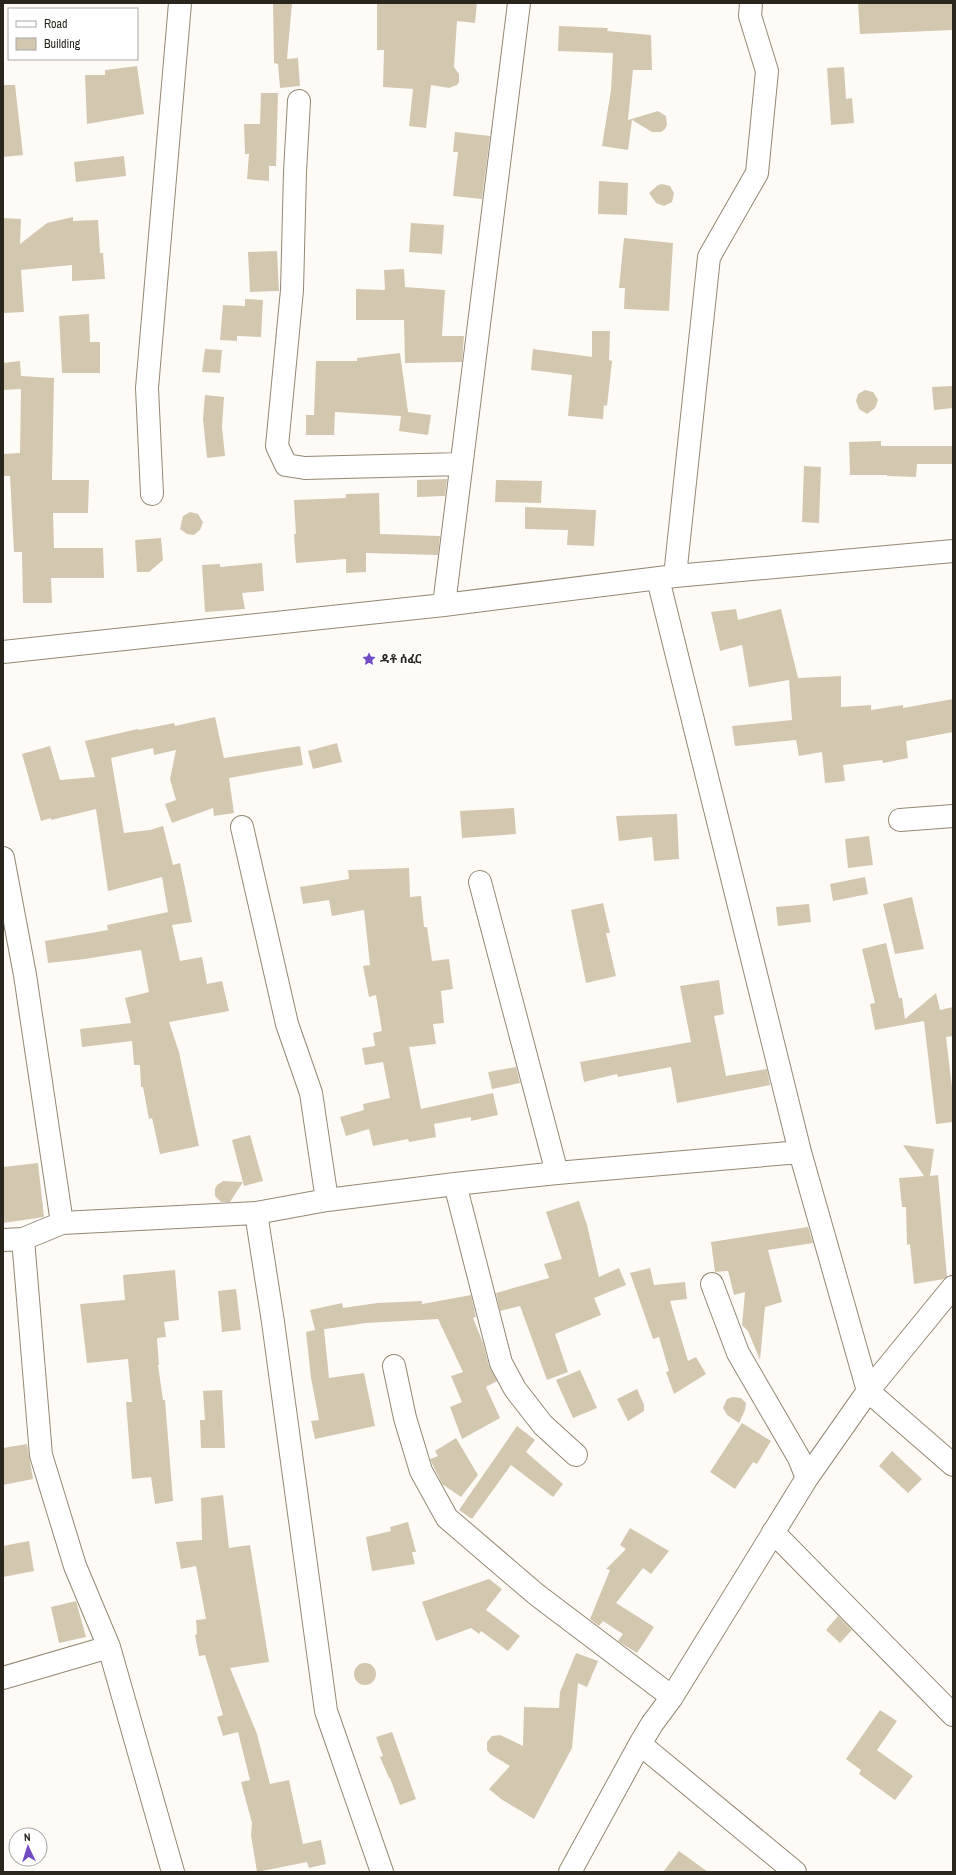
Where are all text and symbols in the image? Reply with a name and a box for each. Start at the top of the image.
legend [8,8,138,60]
text: Road [44,16,68,32]
text: Building [44,36,81,52]
place icon: ዳቶ ሰፈር [361,651,377,667]
place label: ዳቶ ሰፈር [380,651,422,667]
north arrow [8,1827,48,1867]
text: N [24,1830,31,1844]

